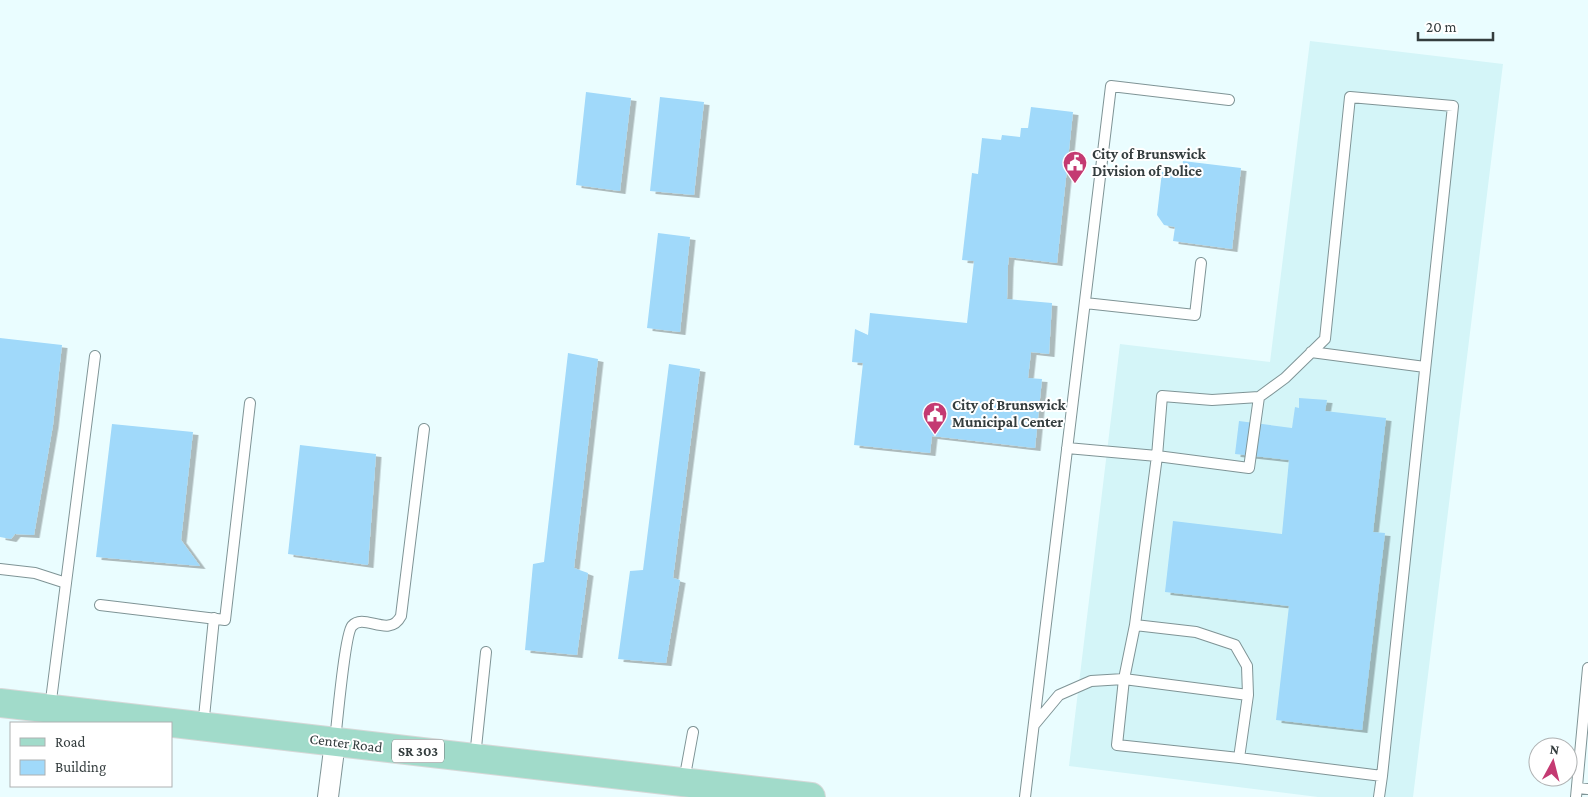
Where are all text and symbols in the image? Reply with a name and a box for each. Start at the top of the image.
scale bar [1418,10,1493,42]
text: 20 m [1426,19,1457,35]
place label: City of Brunswick Division of Police [1092,146,1206,179]
public building icon: City of Brunswick Division of Police [1062,150,1088,184]
place label: City of Brunswick Municipal Center [952,397,1066,430]
public building icon: City of Brunswick Municipal Center [922,401,948,435]
legend [10,722,172,787]
street label: Center Road [309,731,384,755]
text: Road [55,734,86,750]
north arrow [1528,737,1578,787]
road number: SR 303 [392,739,444,762]
text: N [1549,741,1561,758]
text: Building [55,759,106,776]

